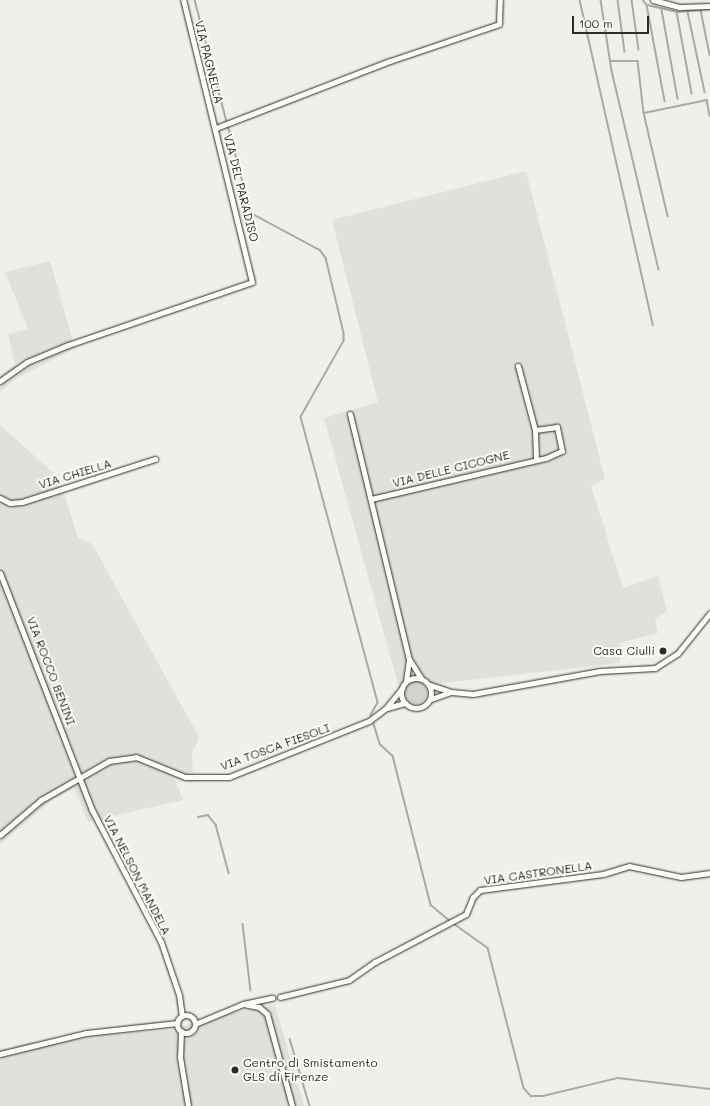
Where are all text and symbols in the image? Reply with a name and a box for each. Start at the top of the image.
scale bar [574,8,651,34]
text: 100 m [579,15,613,31]
street label: VIA PAGNELLA [192,19,226,105]
street label: VIA DEL PARADISO [221,132,261,244]
street label: VIA DELLE CICOGNE [391,447,511,491]
street label: VIA CHIELLA [37,456,113,492]
street label: VIA ROCCO BENINI [24,615,78,727]
place label: Casa Ciulli [593,644,655,658]
marker: Casa Ciulli [658,646,668,656]
street label: VIA TOSCA FIESOLI [218,720,332,774]
street label: VIA NELSON MANDELA [100,813,174,937]
street label: VIA CASTRONELLA [483,858,593,888]
place label: Centro di Smistamento GLS di Firenze [243,1056,378,1084]
marker: Centro di Smistamento GLS di Firenze [230,1065,240,1075]

